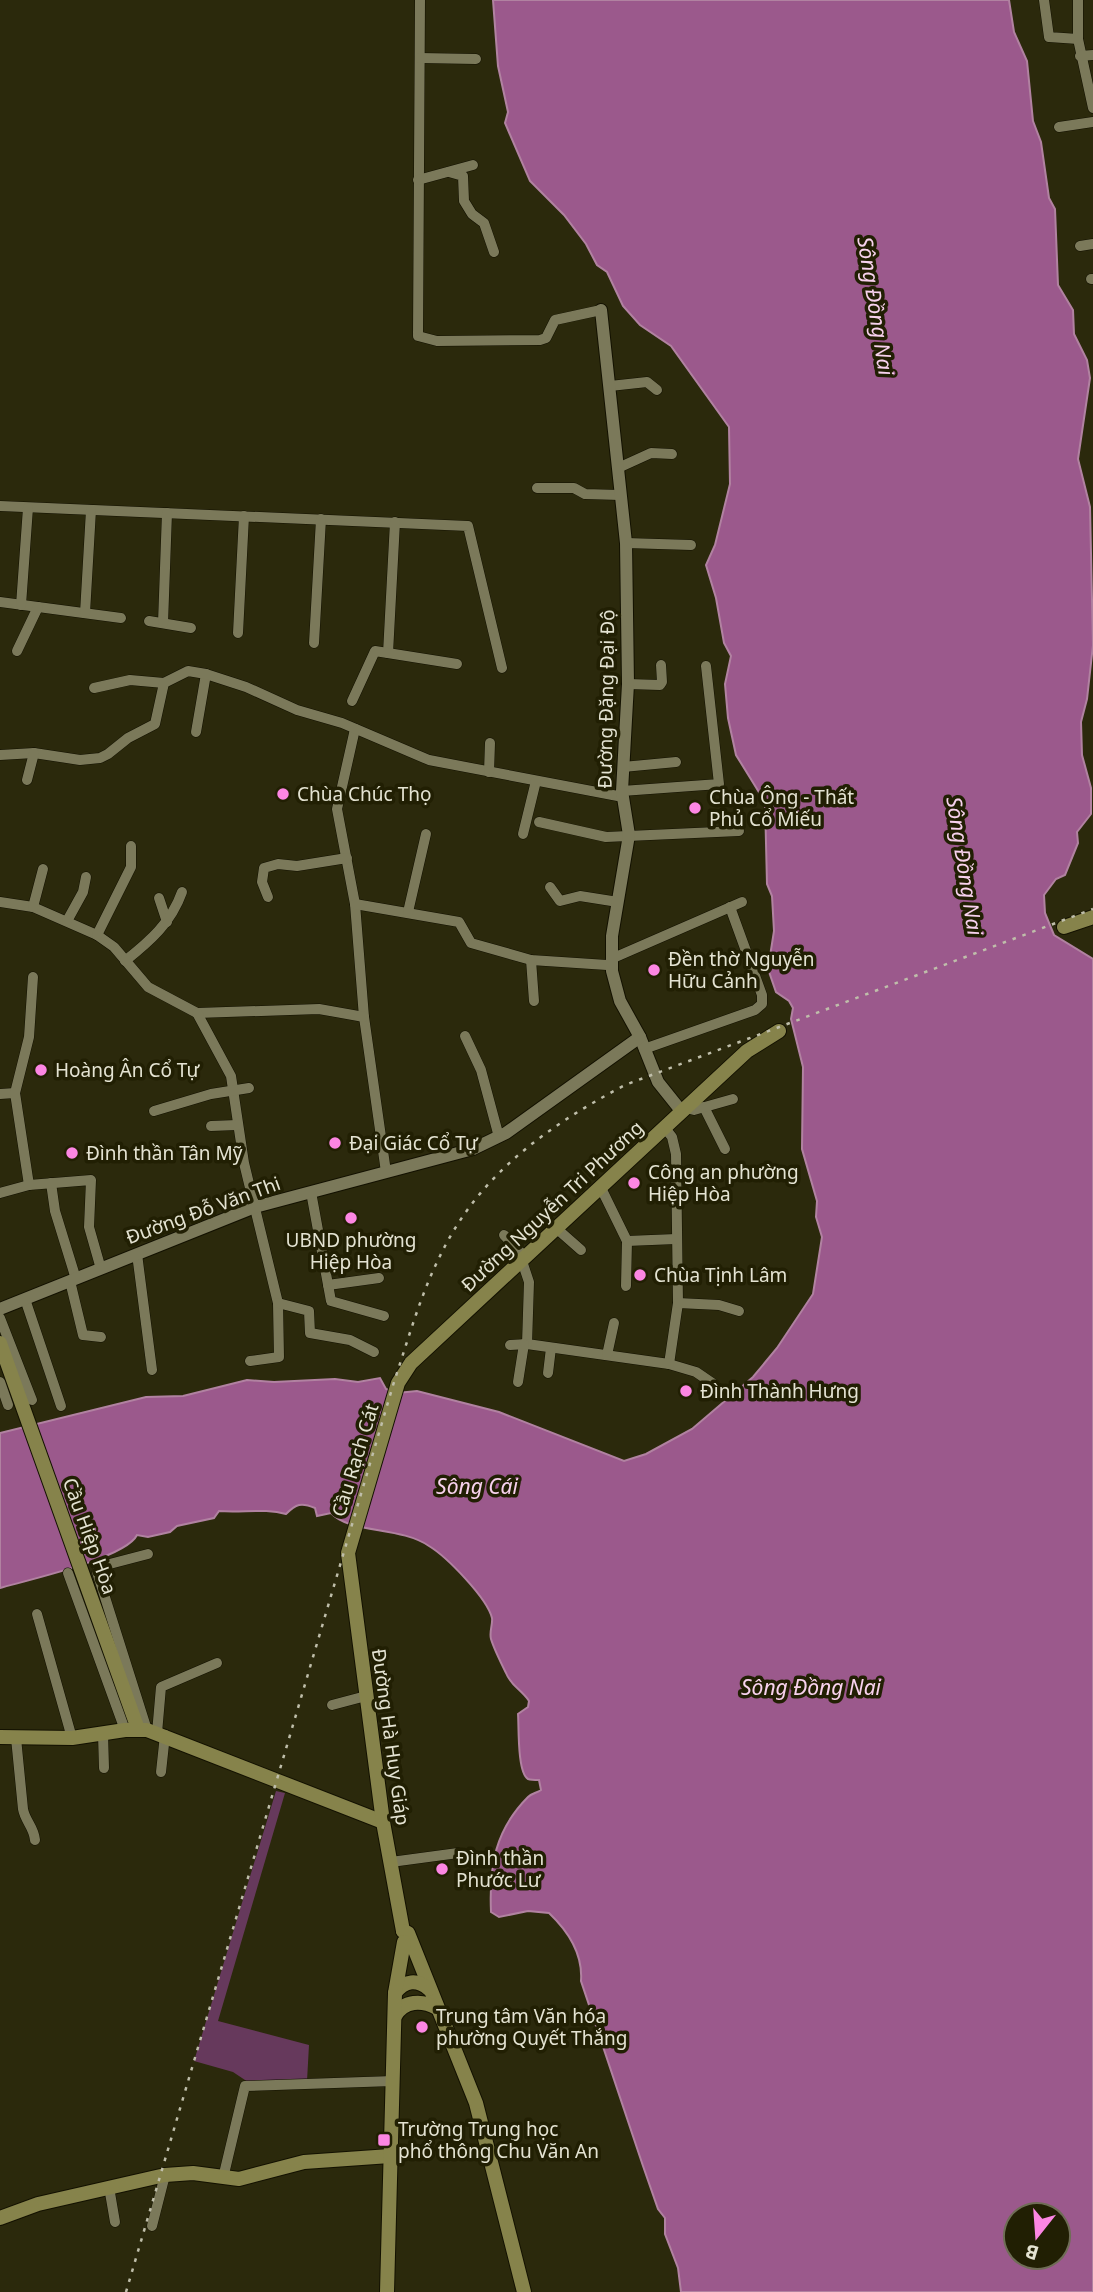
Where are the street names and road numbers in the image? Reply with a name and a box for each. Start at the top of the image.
street label: Đường Đặng Đại Độ [591,609,621,789]
street label: Đường Nguyễn Tri Phương [455,1115,649,1297]
street label: Đường Đỗ Văn Thi [122,1170,284,1250]
street label: Cầu Rạch Cát [325,1400,385,1520]
street label: Cầu Hiệp Hòa [57,1474,123,1598]
street label: Đường Hà Huy Giáp [366,1647,416,1827]

